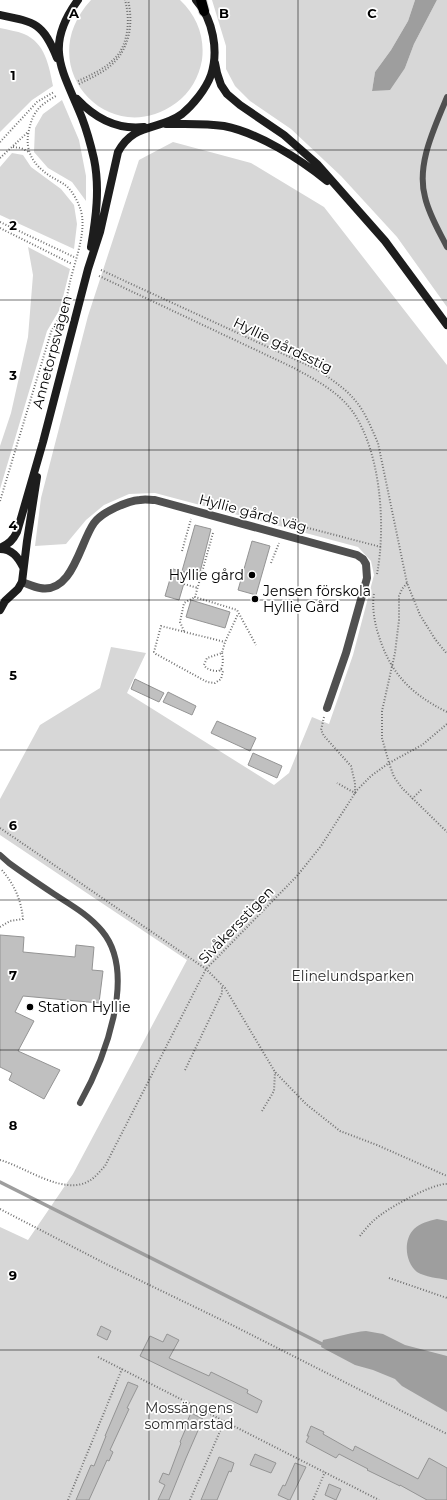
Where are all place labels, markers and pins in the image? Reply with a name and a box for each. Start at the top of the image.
place label: Hyllie gård [169,566,244,584]
marker: Hyllie gård [247,570,257,580]
place label: Jensen förskola Hyllie Gård [262,582,371,616]
marker: Jensen förskola Hyllie Gård [250,594,260,604]
place label: Station Hyllie [38,998,130,1016]
marker: Station Hyllie [25,1002,35,1012]

